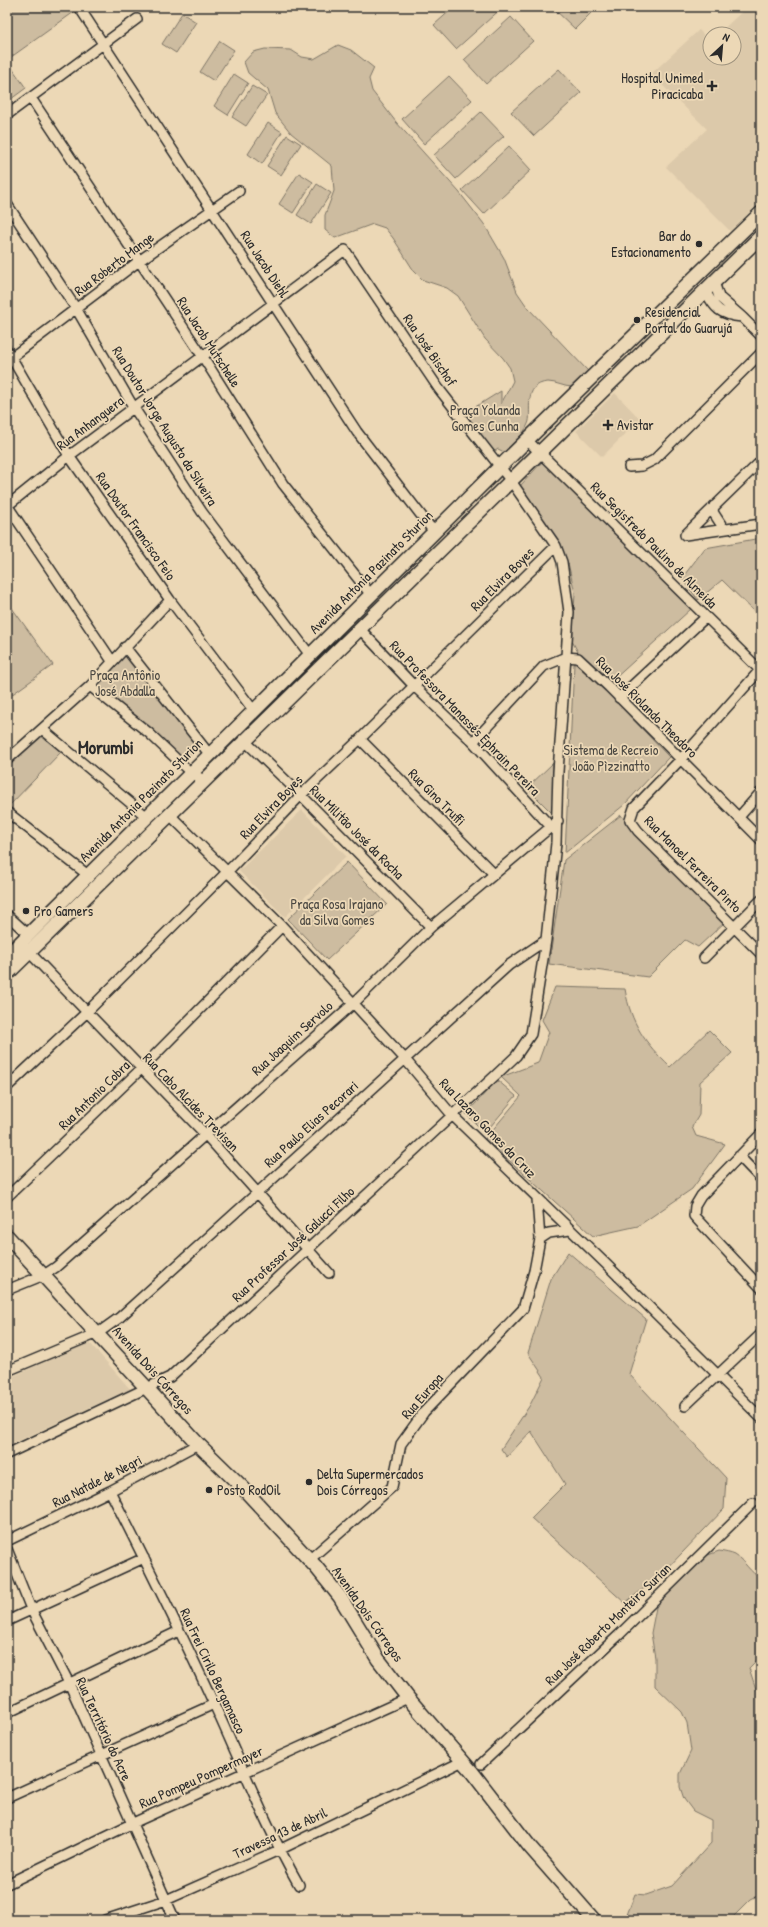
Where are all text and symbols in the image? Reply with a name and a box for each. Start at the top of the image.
north arrow [702,26,742,66]
text: N [721,29,732,45]
place label: Hospital Unimed Piracicaba [621,68,704,103]
marker: Hospital Unimed Piracicaba [706,80,718,92]
place label: Bar do Estacionamento [611,226,691,261]
street label: Rua Roberto Mange [70,227,158,301]
street label: Rua Jacob Diehl [237,227,294,301]
marker: Bar do Estacionamento [694,239,704,249]
street label: Rua Jacob Mutschelle [173,293,246,391]
place label: Residencial Portal do Guarujá [645,302,732,338]
street label: Rua José Bischof [399,310,462,390]
marker: Residencial Portal do Guarujá [632,315,642,325]
street label: Rua Doutor Jorge Augusto da Silveira [108,342,223,510]
street label: Rua Anhanguera [52,391,128,455]
park label: Praça Yolanda Gomes Cunha [450,400,521,435]
place label: Avistar [617,415,654,434]
marker: Avistar [602,419,614,431]
street label: Rua Doutor Francisco Feio [92,468,181,584]
street label: Rua Segisfredo Paulino de Almeida [586,477,722,613]
street label: Avenida Antonia Pazinato Sturion [305,506,437,638]
street label: Rua Elvira Boyes [466,543,538,615]
street label: Rua Professora Manassés Ephrain Pereira [385,636,545,800]
street label: Rua José Riolando Theodoro [592,652,703,762]
park label: Praça Antônio José Abdalla [90,665,161,700]
street label: Avenida Antonia Pazinato Sturion [75,734,207,866]
district label: Morumbi [78,735,134,760]
park label: Sistema de Recreio João Pìzzinatto [564,740,659,775]
street label: Rua Gino Truffi [405,764,470,829]
street label: Rua Elvira Boyes [235,770,307,844]
street label: Rua Militão José da Rocha [306,780,409,883]
street label: Rua Manoel Ferreira Pinto [641,811,746,917]
park label: Praça Rosa Irajano da Silva Gomes [291,894,384,929]
place label: Pro Gamers [34,901,93,920]
marker: Pro Gamers [21,906,31,916]
street label: Rua Joaquim Servolo [247,996,337,1080]
street label: Rua Cabo Alcides Trevisan [139,1048,244,1155]
street label: Rua Antonio Cobra [54,1055,134,1134]
street label: Rua Lazaro Gomes da Cruz [436,1074,541,1182]
street label: Rua Paulo Elias Pecorari [259,1076,362,1171]
street label: Rua Professor José Galucci Filho [227,1181,358,1306]
street label: Avenida Dois Córregos [108,1321,198,1419]
street label: Rua Europa [396,1368,448,1423]
street label: Rua Natale de Negri [49,1450,145,1512]
place label: Delta Supermercados Dois Córregos [317,1464,423,1500]
marker: Delta Supermercados Dois Córregos [304,1477,314,1487]
place label: Posto RodOil [217,1480,281,1499]
marker: Posto RodOil [204,1485,214,1495]
street label: Rua José Roberto Monteiro Surian [540,1558,675,1689]
street label: Avenida Dois Córregos [328,1562,408,1666]
street label: Rua Frei Cirilo Bergamasco [175,1605,251,1737]
street label: Rua Território do Acre [72,1674,137,1784]
street label: Rua Pompeu Pompermayer [136,1740,267,1813]
street label: Travessa 13 de Abril [230,1802,330,1863]

